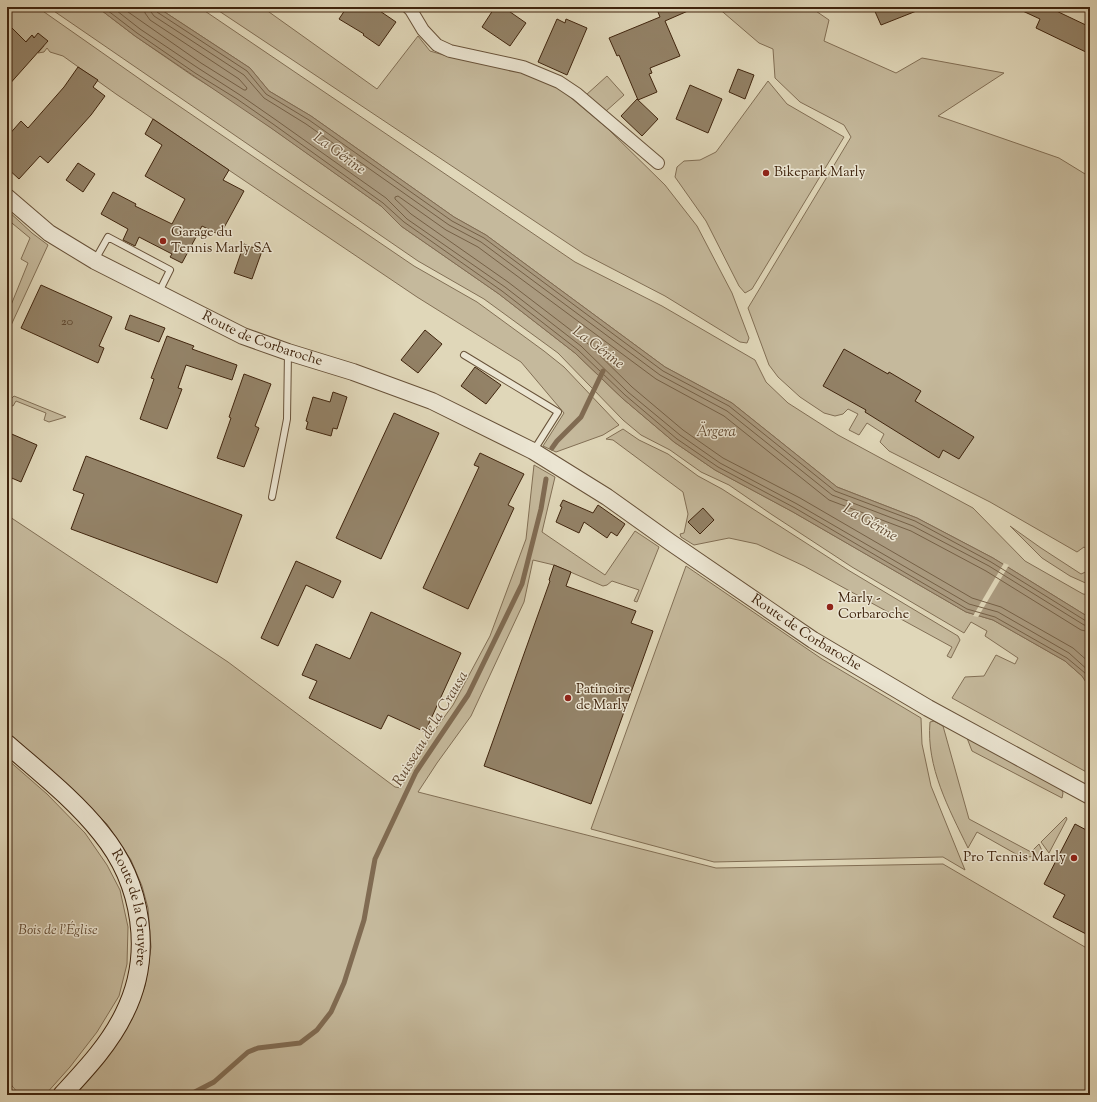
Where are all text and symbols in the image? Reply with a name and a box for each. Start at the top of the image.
water label: La Gérine [308,128,370,180]
place label: Bikepark Marly [774,163,865,183]
marker: Bikepark Marly [761,168,771,178]
place label: Garage du Tennis Marly SA [171,223,273,259]
marker: Garage du Tennis Marly SA [158,236,168,246]
street label: Route de Corbaroche [198,307,325,372]
house number: 20 [61,313,73,331]
water label: La Gérine [568,322,628,374]
water label: Ärgera [696,421,736,443]
water label: La Gérine [839,499,901,547]
place label: Marly - Corbaroche [838,589,909,625]
street label: Route de Corbaroche [746,590,865,676]
marker: Marly - Corbaroche [825,602,835,612]
water label: Ruisseau de la Crausa [388,667,474,791]
place label: Patinoire de Marly [576,680,630,716]
marker: Patinoire de Marly [563,693,573,703]
street label: Route de la Gruyère [105,846,151,967]
place label: Pro Tennis Marly [963,848,1066,868]
marker: Pro Tennis Marly [1069,853,1079,863]
park label: Bois de l'Église [18,921,98,941]

